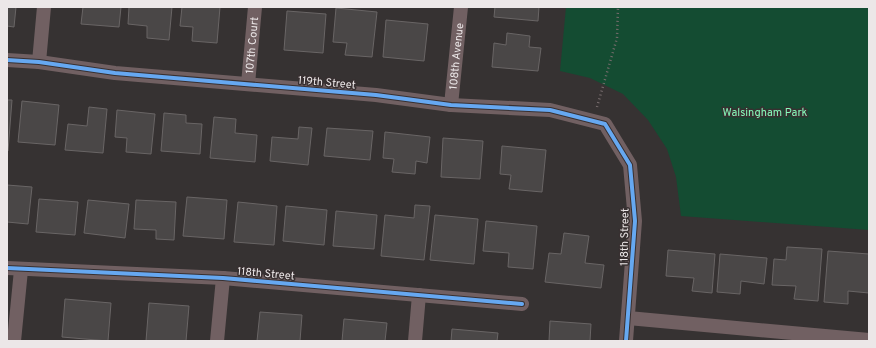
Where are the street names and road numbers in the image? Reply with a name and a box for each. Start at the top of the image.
street label: 107th Court [243,16,262,74]
street label: 108th Avenue [447,22,467,90]
street label: 119th Street [298,74,356,92]
street label: 118th Street [617,208,633,266]
street label: 118th Street [237,265,295,283]

